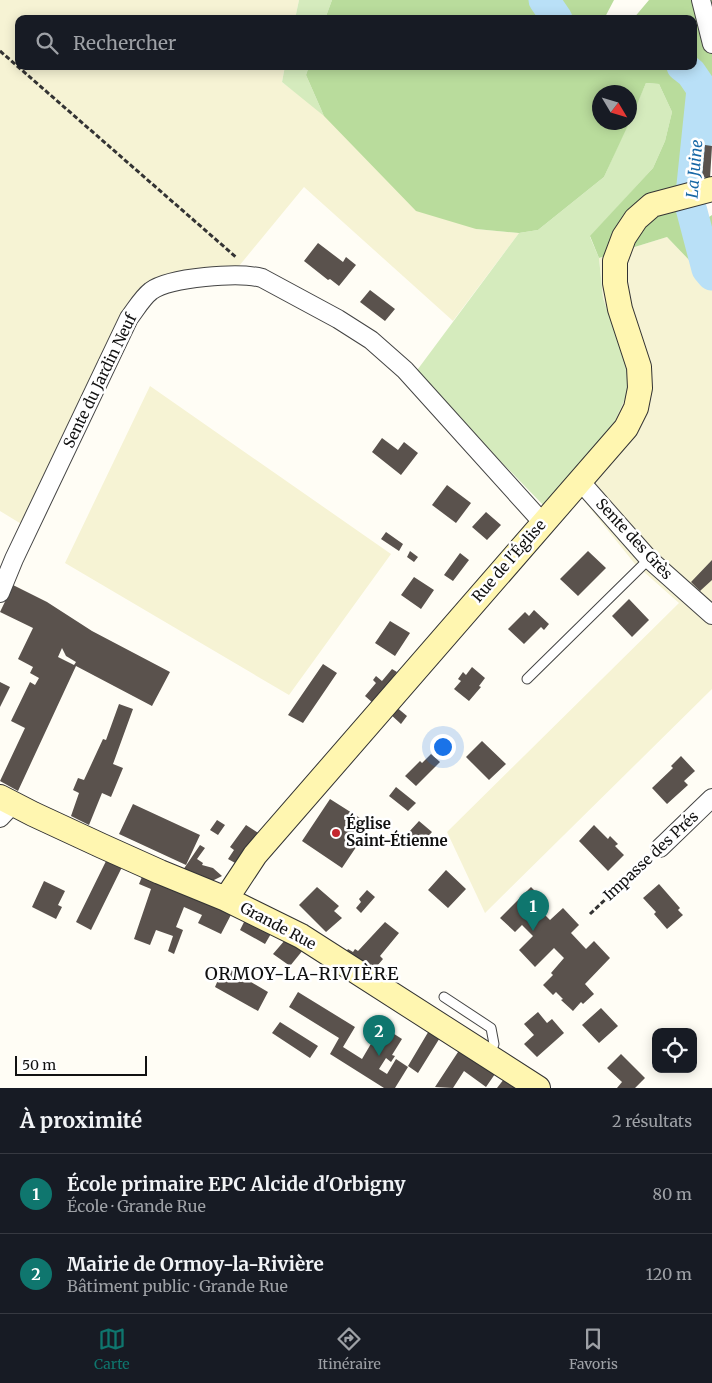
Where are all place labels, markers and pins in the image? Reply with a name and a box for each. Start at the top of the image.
place label: Église Saint-Étienne [346,813,448,850]
marker: Église Saint-Étienne [330,827,342,839]
pin: 1 [517,890,549,931]
pin: 2 [363,1015,395,1056]

